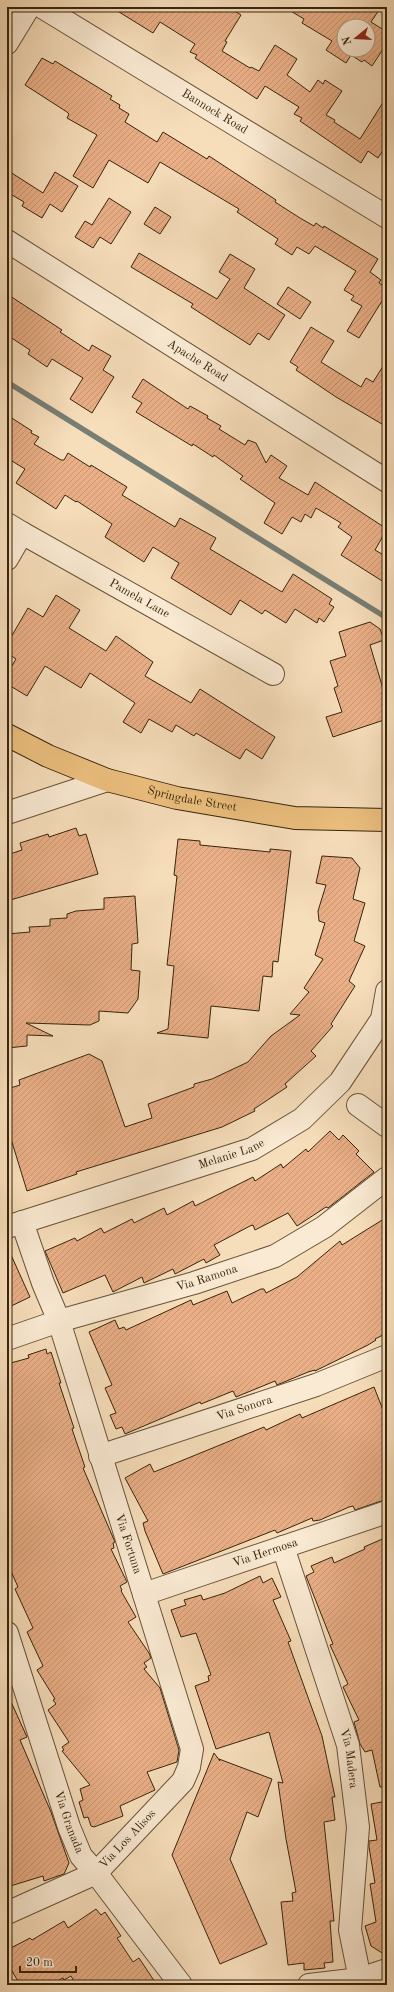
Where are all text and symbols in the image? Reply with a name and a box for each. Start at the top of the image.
north arrow [336,18,376,58]
text: N [341,34,354,46]
street label: Bannock Road [180,87,250,137]
street label: Apache Road [165,338,230,385]
street label: Pamela Lane [107,577,172,621]
street label: Springdale Street [146,785,238,814]
street label: Melanie Lane [197,1137,267,1172]
street label: Via Ramona [175,1263,239,1294]
street label: Via Sonora [215,1394,274,1423]
street label: Via Fortuna [113,1512,143,1576]
street label: Via Hermosa [231,1537,299,1570]
street label: Via Madera [337,1728,359,1789]
street label: Via Granada [52,1790,85,1855]
street label: Via Los Alisos [97,1808,158,1871]
scale bar [20,1948,76,1974]
text: 20 m [26,1957,53,1969]

